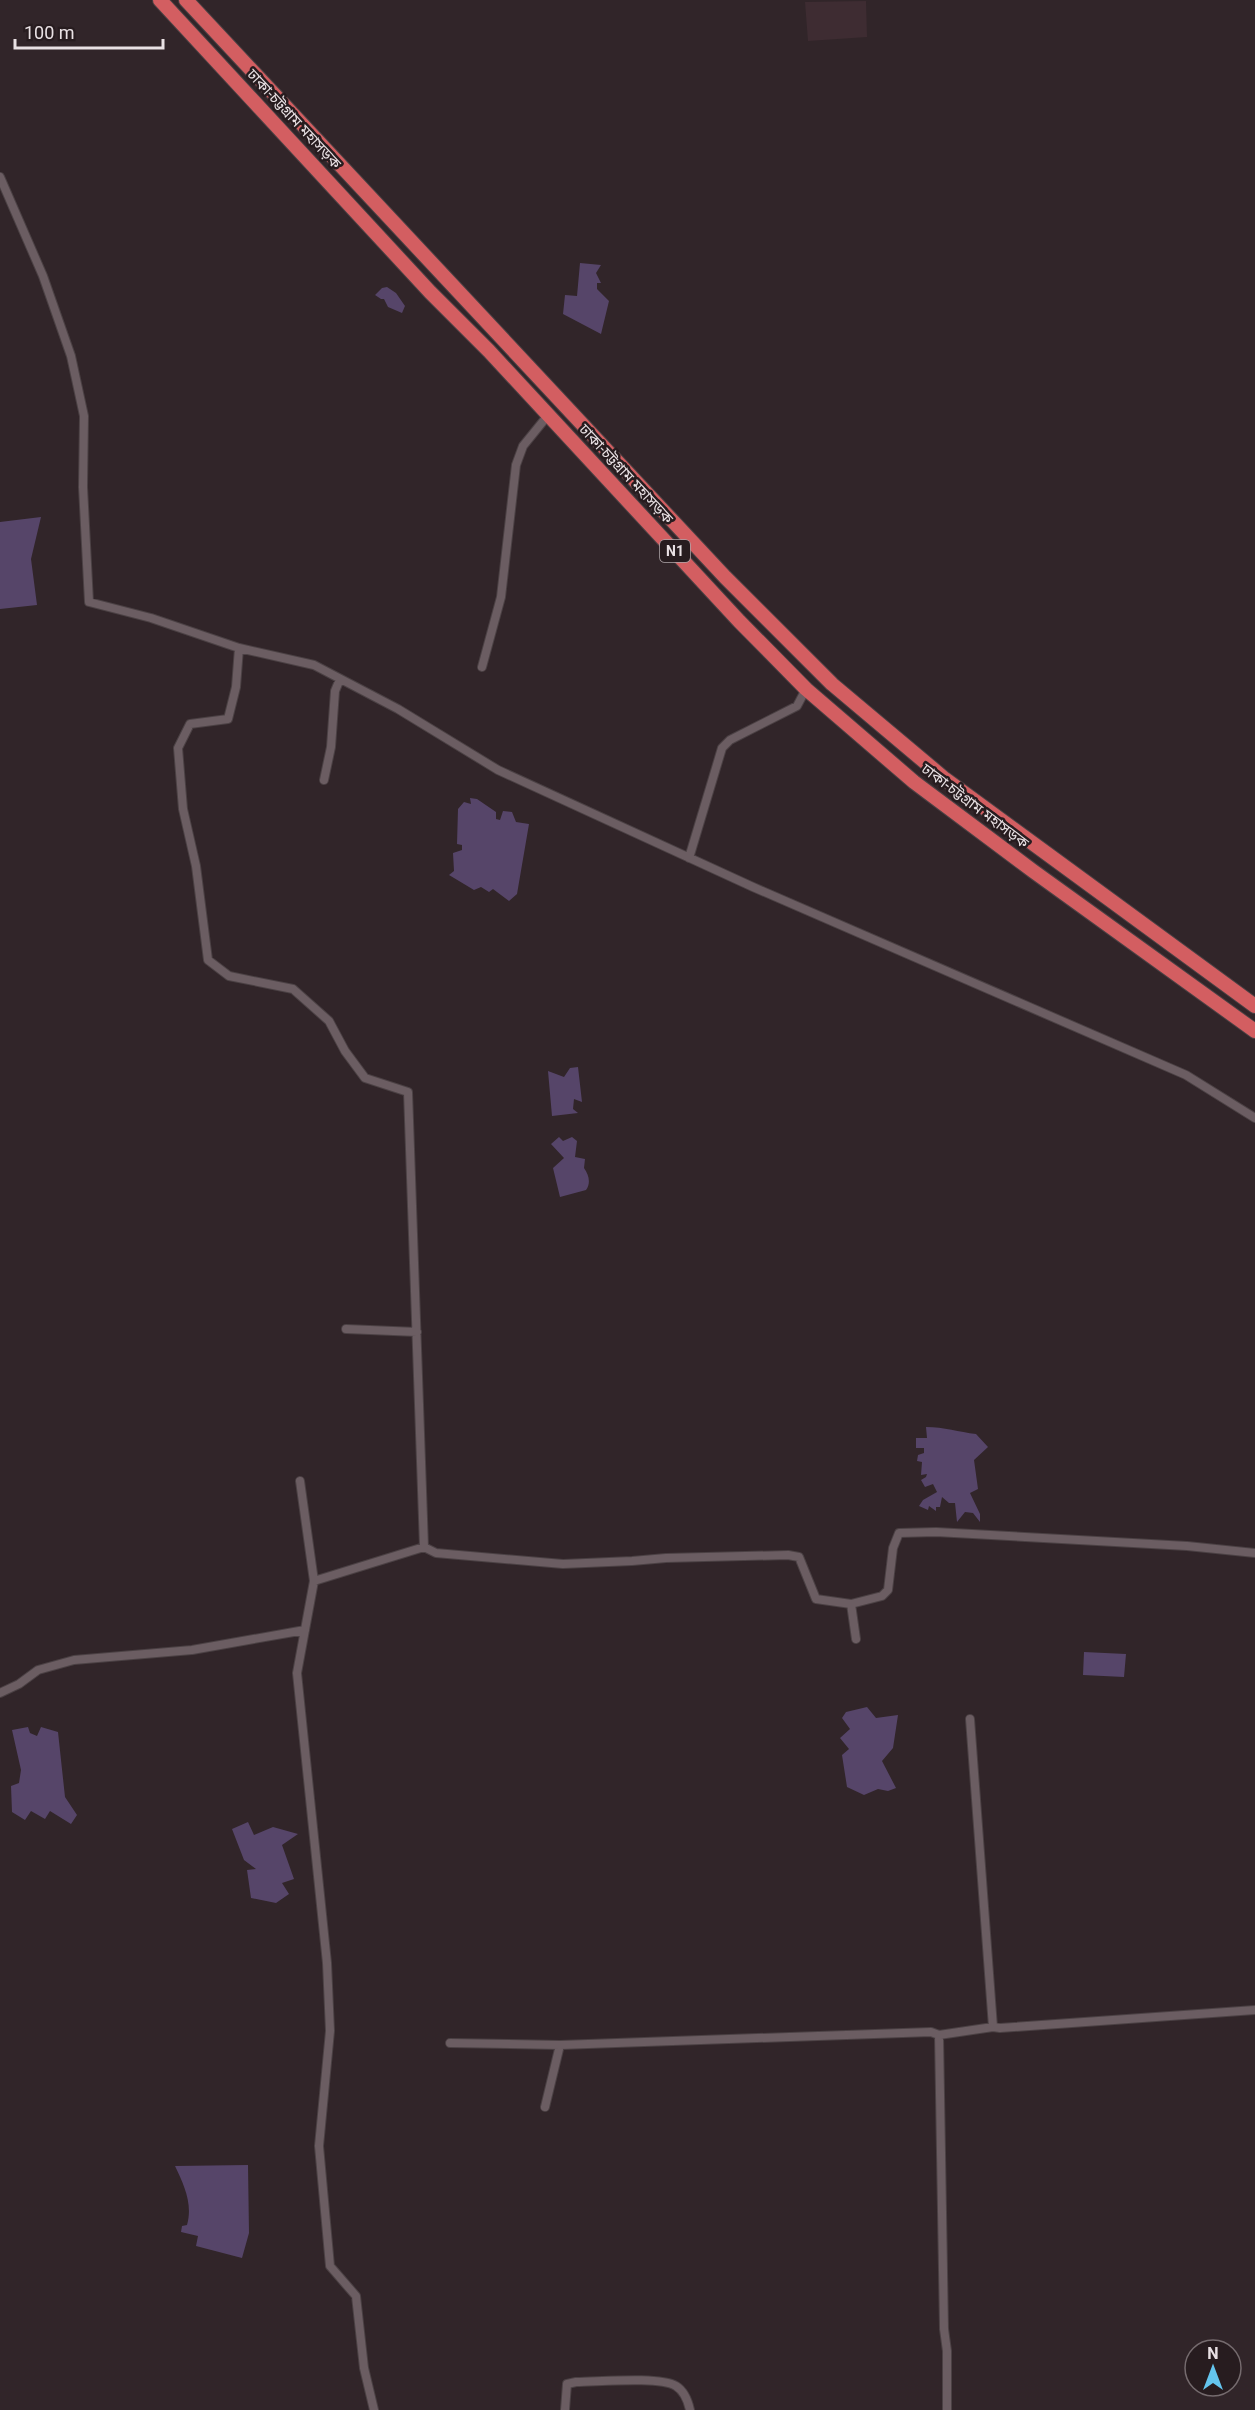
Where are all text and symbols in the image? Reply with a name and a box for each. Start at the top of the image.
scale bar [15,12,164,50]
text: 100 m [24,22,75,43]
street label: ঢাকা-চট্টগ্রাম মহাসড়ক [243,65,345,173]
street label: ঢাকা-চট্টগ্রাম মহাসড়ক [575,420,677,528]
road number: N1 [660,540,690,562]
street label: ঢাকা-চট্টগ্রাম মহাসড়ক [917,759,1033,853]
north arrow [1183,2338,1243,2398]
text: N [1207,2344,1219,2363]

